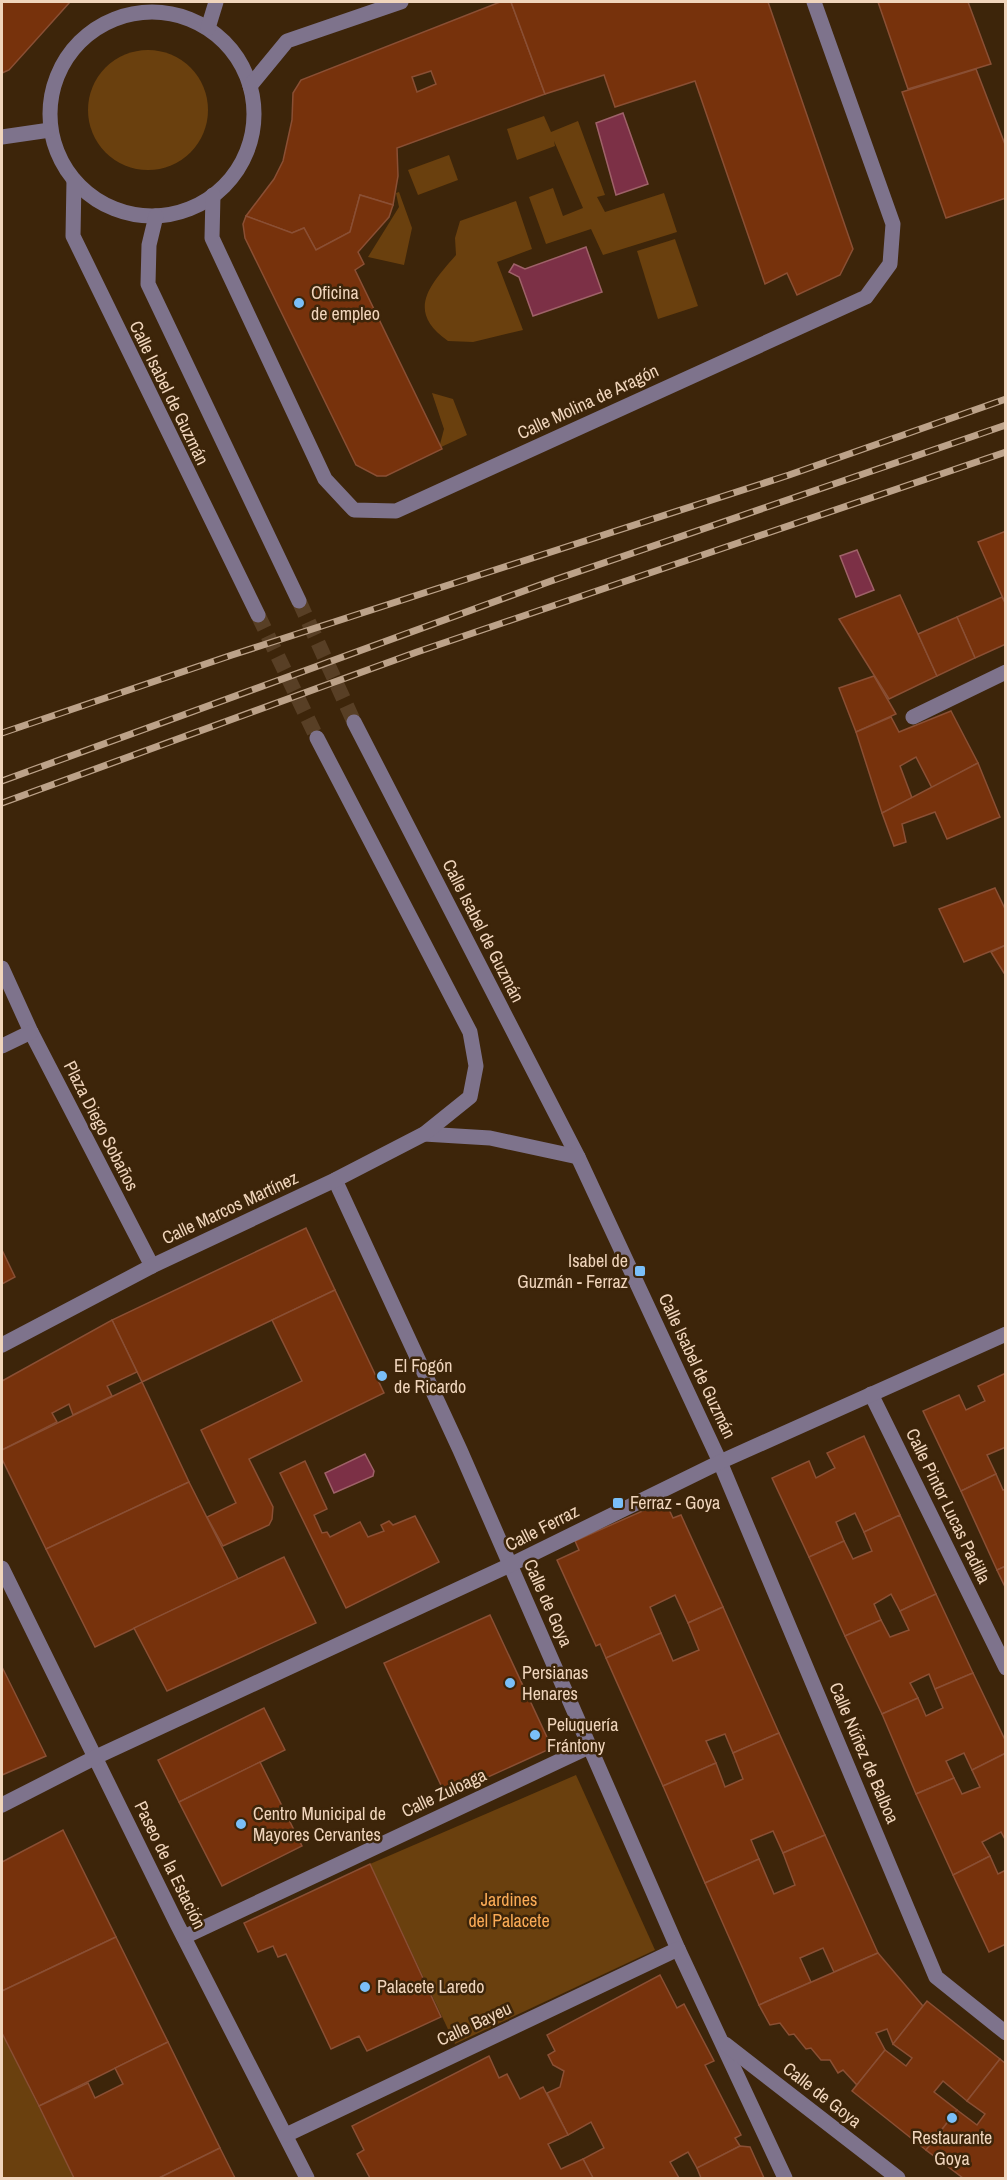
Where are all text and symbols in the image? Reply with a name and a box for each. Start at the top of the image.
place label: Oficina de empleo [311,280,380,326]
marker: Oficina de empleo [292,296,306,310]
street label: Calle Isabel de Guzmán [124,317,215,469]
street label: Calle Molina de Aragón [513,358,663,445]
street label: Calle Isabel de Guzmán [437,855,530,1007]
street label: Plaza Diego Sobaños [58,1056,145,1195]
street label: Calle Marcos Martínez [158,1165,302,1250]
place label: Isabel de Guzmán - Ferraz [517,1248,628,1294]
marker: Isabel de Guzmán - Ferraz [633,1264,647,1278]
street label: Calle Isabel de Guzmán [653,1289,742,1442]
place label: El Fogón de Ricardo [394,1353,466,1399]
marker: El Fogón de Ricardo [375,1369,389,1383]
street label: Calle Pintor Lucas Padilla [900,1424,997,1588]
place label: Ferraz - Goya [630,1490,720,1515]
marker: Ferraz - Goya [611,1496,625,1510]
street label: Calle Ferraz [501,1498,583,1557]
street label: Calle de Goya [518,1555,579,1651]
place label: Persianas Henares [522,1660,588,1706]
marker: Persianas Henares [503,1676,517,1690]
street label: Calle Núñez de Balboa [823,1678,905,1827]
place label: Peluquería Frántony [547,1712,618,1758]
marker: Peluquería Frántony [528,1728,542,1742]
street label: Calle Zuloaga [397,1762,490,1823]
street label: Paseo de la Estación [129,1797,212,1933]
place label: Centro Municipal de Mayores Cervantes [253,1801,386,1847]
marker: Centro Municipal de Mayores Cervantes [234,1817,248,1831]
park label: Jardines del Palacete [468,1887,550,1933]
place label: Palacete Laredo [377,1974,485,1999]
marker: Palacete Laredo [358,1980,372,1994]
street label: Calle Bayeu [432,1995,515,2052]
street label: Calle de Goya [778,2056,867,2133]
marker: Restaurante Goya [945,2111,959,2125]
place label: Restaurante Goya [912,2125,992,2171]

